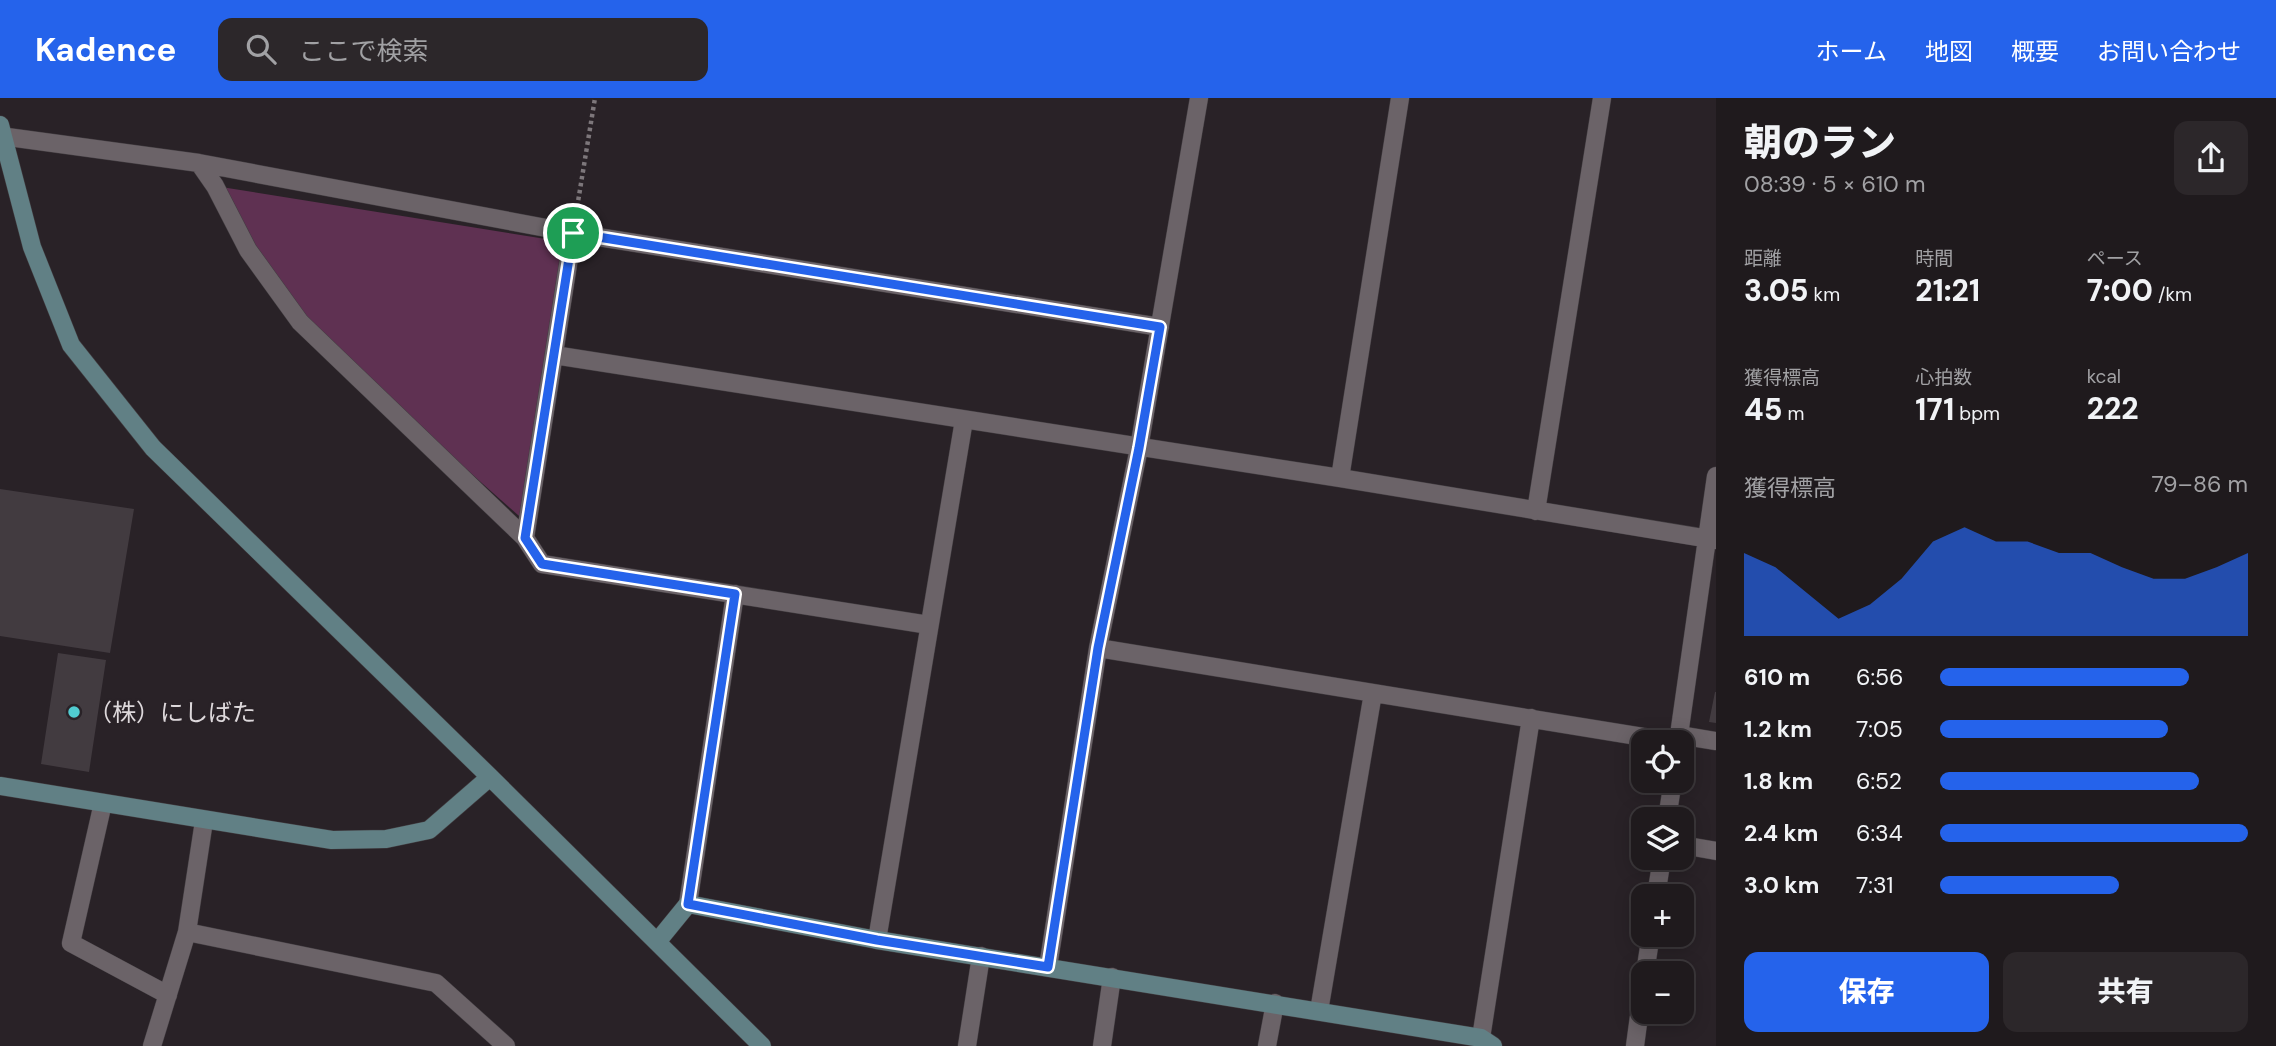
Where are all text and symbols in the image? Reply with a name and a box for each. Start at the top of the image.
search box [218,18,708,81]
text: Kadence [35,28,176,71]
icon: search [242,30,280,68]
text: ここで検索 [298,34,428,68]
text: ホーム [1816,36,1887,67]
text: 地図 [1925,36,1973,67]
text: 概要 [2011,36,2059,67]
text: お問い合わせ [2097,36,2241,67]
text: 朝のラン [1744,118,1896,168]
button: share [2174,121,2248,195]
text: 08:39 · 5 × 610 m [1744,169,1925,199]
pin [543,203,603,263]
icon: arrive [554,214,592,252]
text: 距離 [1744,246,1782,271]
text: 時間 [1915,246,1953,271]
text: ペース [2087,246,2143,271]
text: 3.05 [1744,271,1809,310]
text: 21:21 [1915,271,1980,310]
text: 7:00 [2087,271,2153,310]
text: km [1809,282,1840,307]
text: /km [2153,282,2192,307]
text: kcal [2087,364,2121,389]
text: 獲得標高 [1744,365,1820,390]
text: 心拍数 [1915,365,1972,390]
text: 222 [2087,389,2139,428]
text: 45 [1744,390,1782,429]
text: 171 [1915,390,1954,429]
text: m [1782,401,1804,426]
text: bpm [1954,401,2000,426]
text: 79–86 m [2151,469,2248,499]
text: 獲得標高 [1744,473,1836,503]
text: 610 m [1744,662,1810,692]
text: 6:56 [1856,662,1904,692]
place label: （株）にしばた [88,697,256,728]
marker: （株）にしばた [66,704,82,720]
text: 1.2 km [1744,714,1812,744]
text: 7:05 [1856,714,1903,744]
map controls [1631,730,1694,1024]
button: locate [1631,730,1694,793]
text: 1.8 km [1744,766,1813,796]
text: 6:52 [1856,766,1902,796]
button: layers [1631,807,1694,870]
text: 2.4 km [1744,818,1818,848]
text: 6:34 [1856,818,1903,848]
text: 3.0 km [1744,870,1819,900]
text: 7:31 [1856,870,1893,900]
button: + [1631,884,1694,947]
button: 保存 [1744,952,1989,1032]
button: 共有 [2003,952,2248,1032]
button: − [1631,961,1694,1024]

